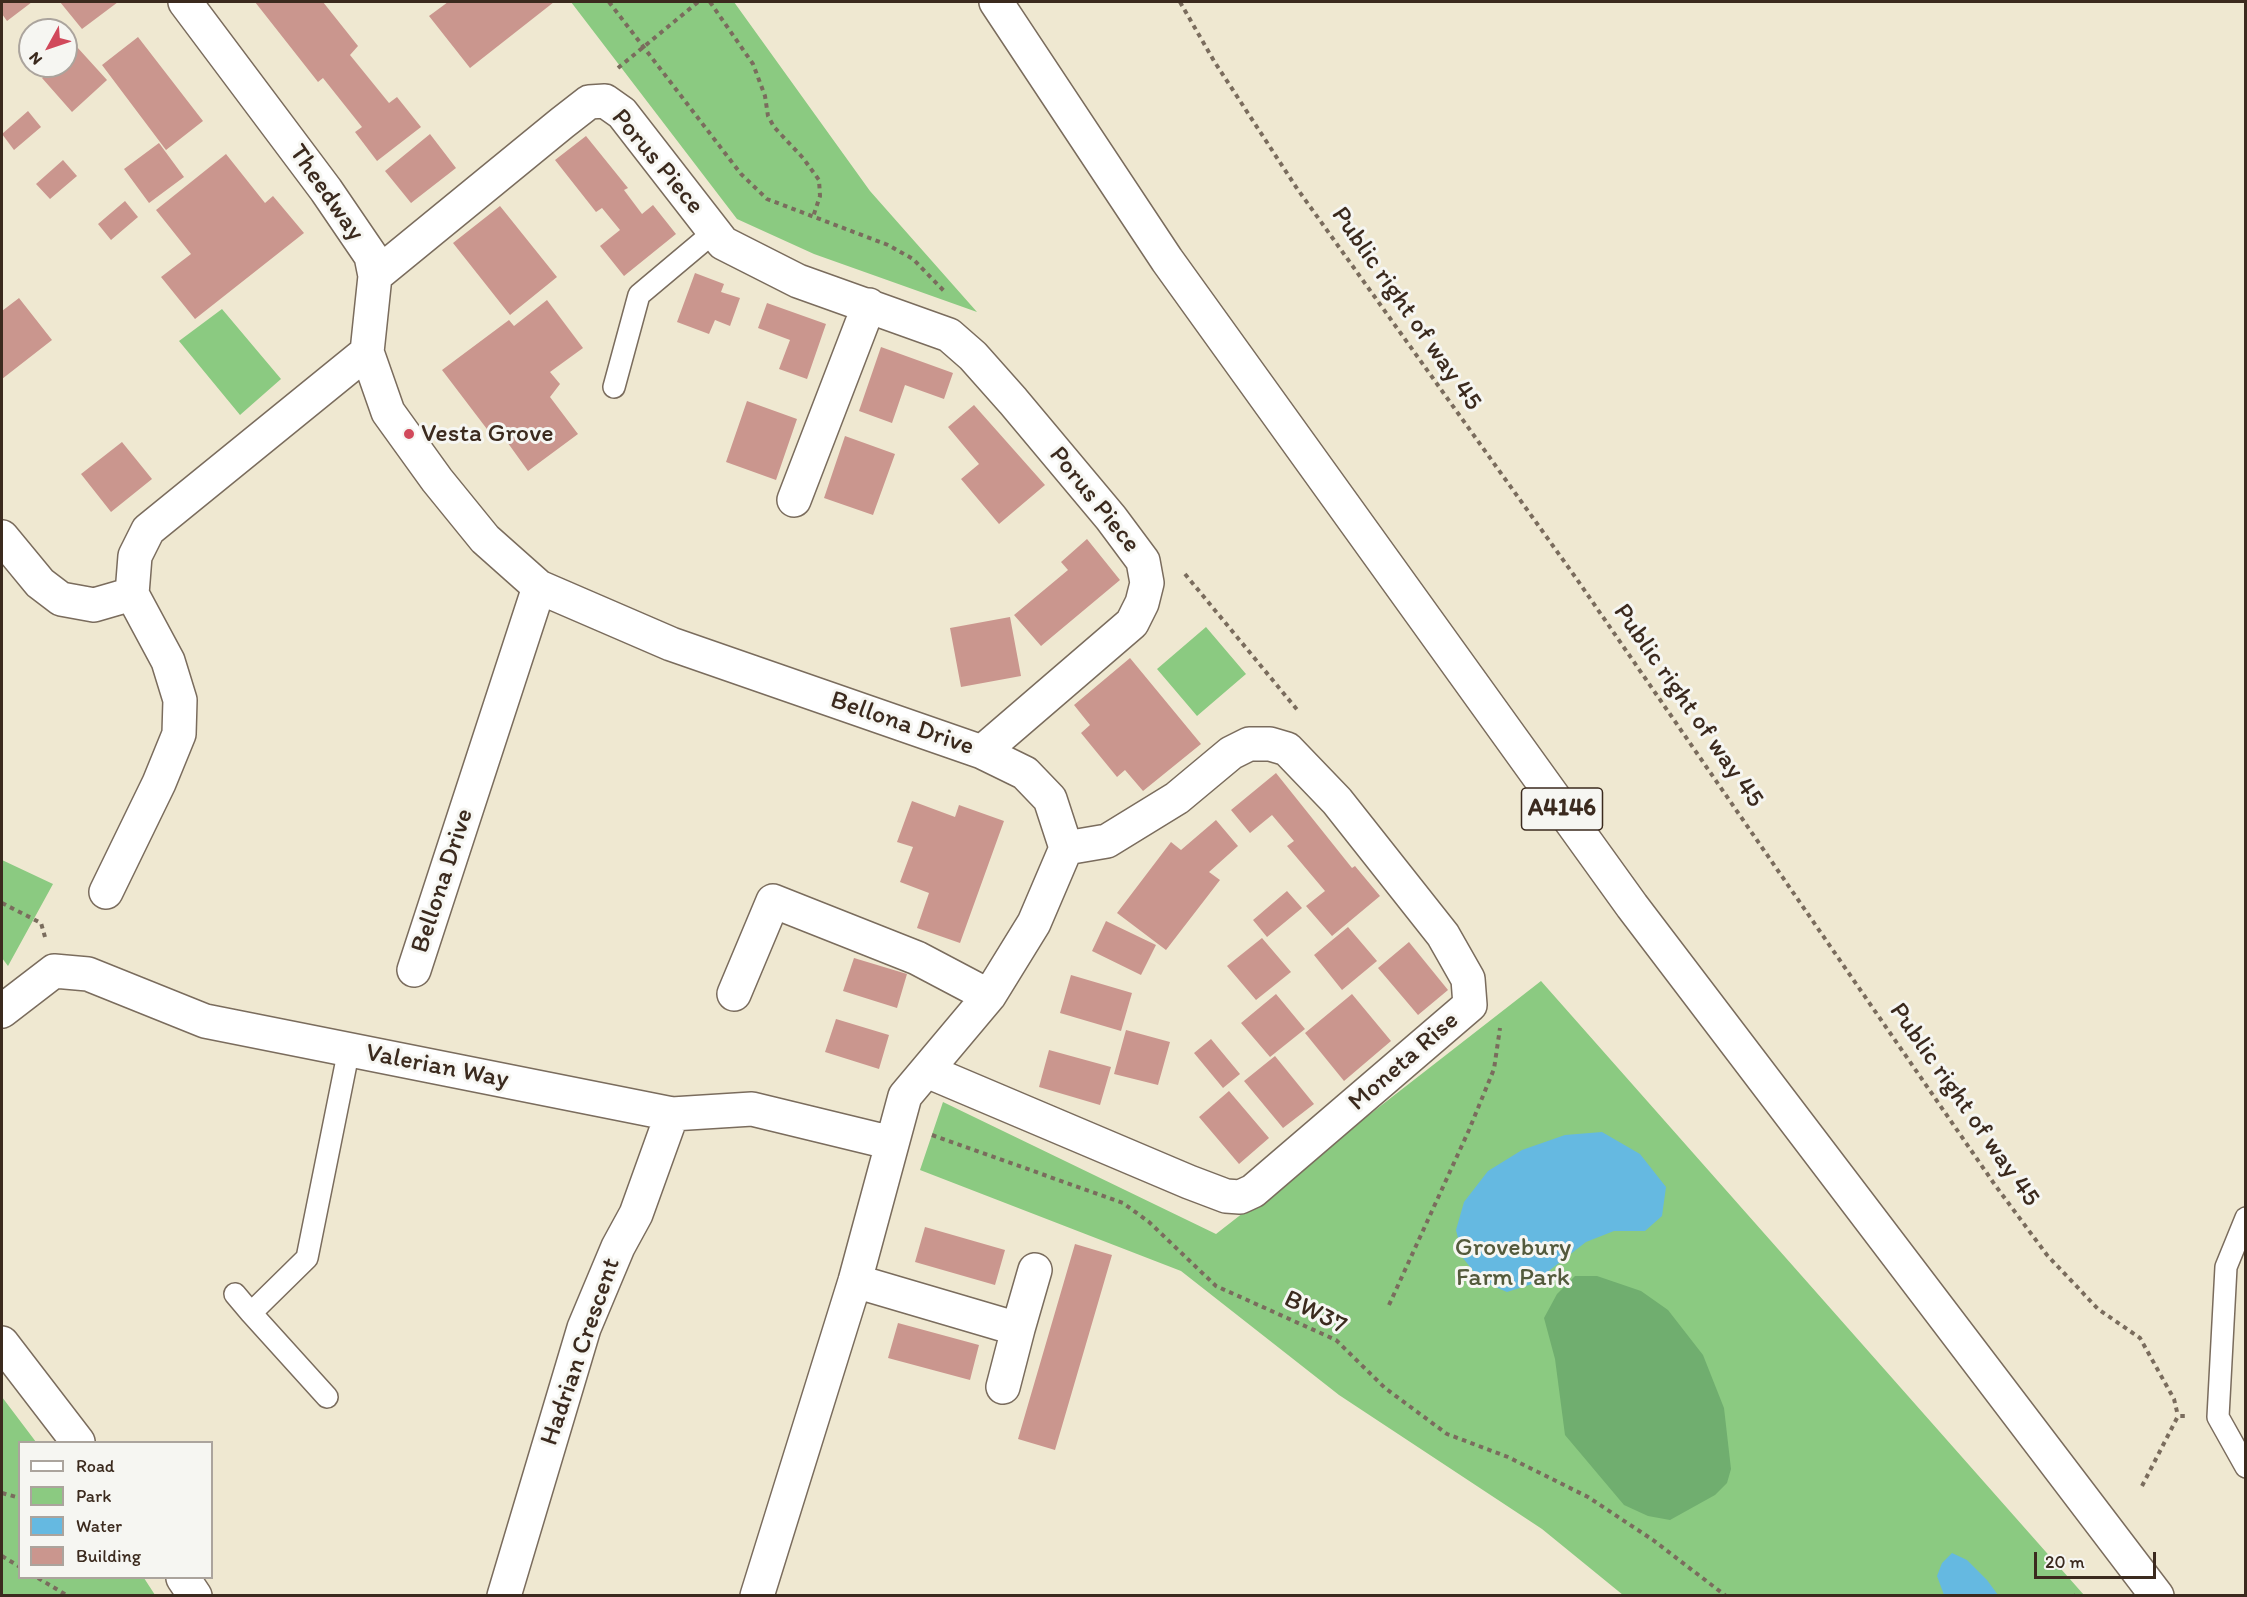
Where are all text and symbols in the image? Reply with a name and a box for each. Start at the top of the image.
north arrow [18,18,78,78]
text: N [25,48,46,69]
street label: Porus Piece [604,103,710,221]
street label: Theedway [281,139,371,247]
street label: Public right of way 45 [1324,201,1488,417]
place label: Vesta Grove [421,418,554,450]
marker: Vesta Grove [402,427,416,441]
street label: Porus Piece [1042,440,1146,560]
street label: Public right of way 45 [1606,598,1770,814]
street label: Bellona Drive [826,685,978,763]
road number: A4146 [1522,788,1602,830]
street label: Bellona Drive [405,805,481,957]
street label: Public right of way 45 [1882,997,2046,1213]
street label: Moneta Rise [1342,1006,1466,1118]
street label: Valerian Way [363,1038,511,1096]
park label: Grovebury Farm Park [1455,1232,1571,1294]
street label: Hadrian Crescent [534,1254,628,1450]
street label: BW37 [1278,1284,1352,1342]
legend [18,1441,213,1579]
text: Road [76,1455,115,1477]
text: Park [76,1485,111,1507]
text: Water [76,1515,122,1537]
scale bar [2037,1540,2158,1578]
text: Building [76,1545,141,1567]
text: 20 m [2045,1551,2085,1573]

